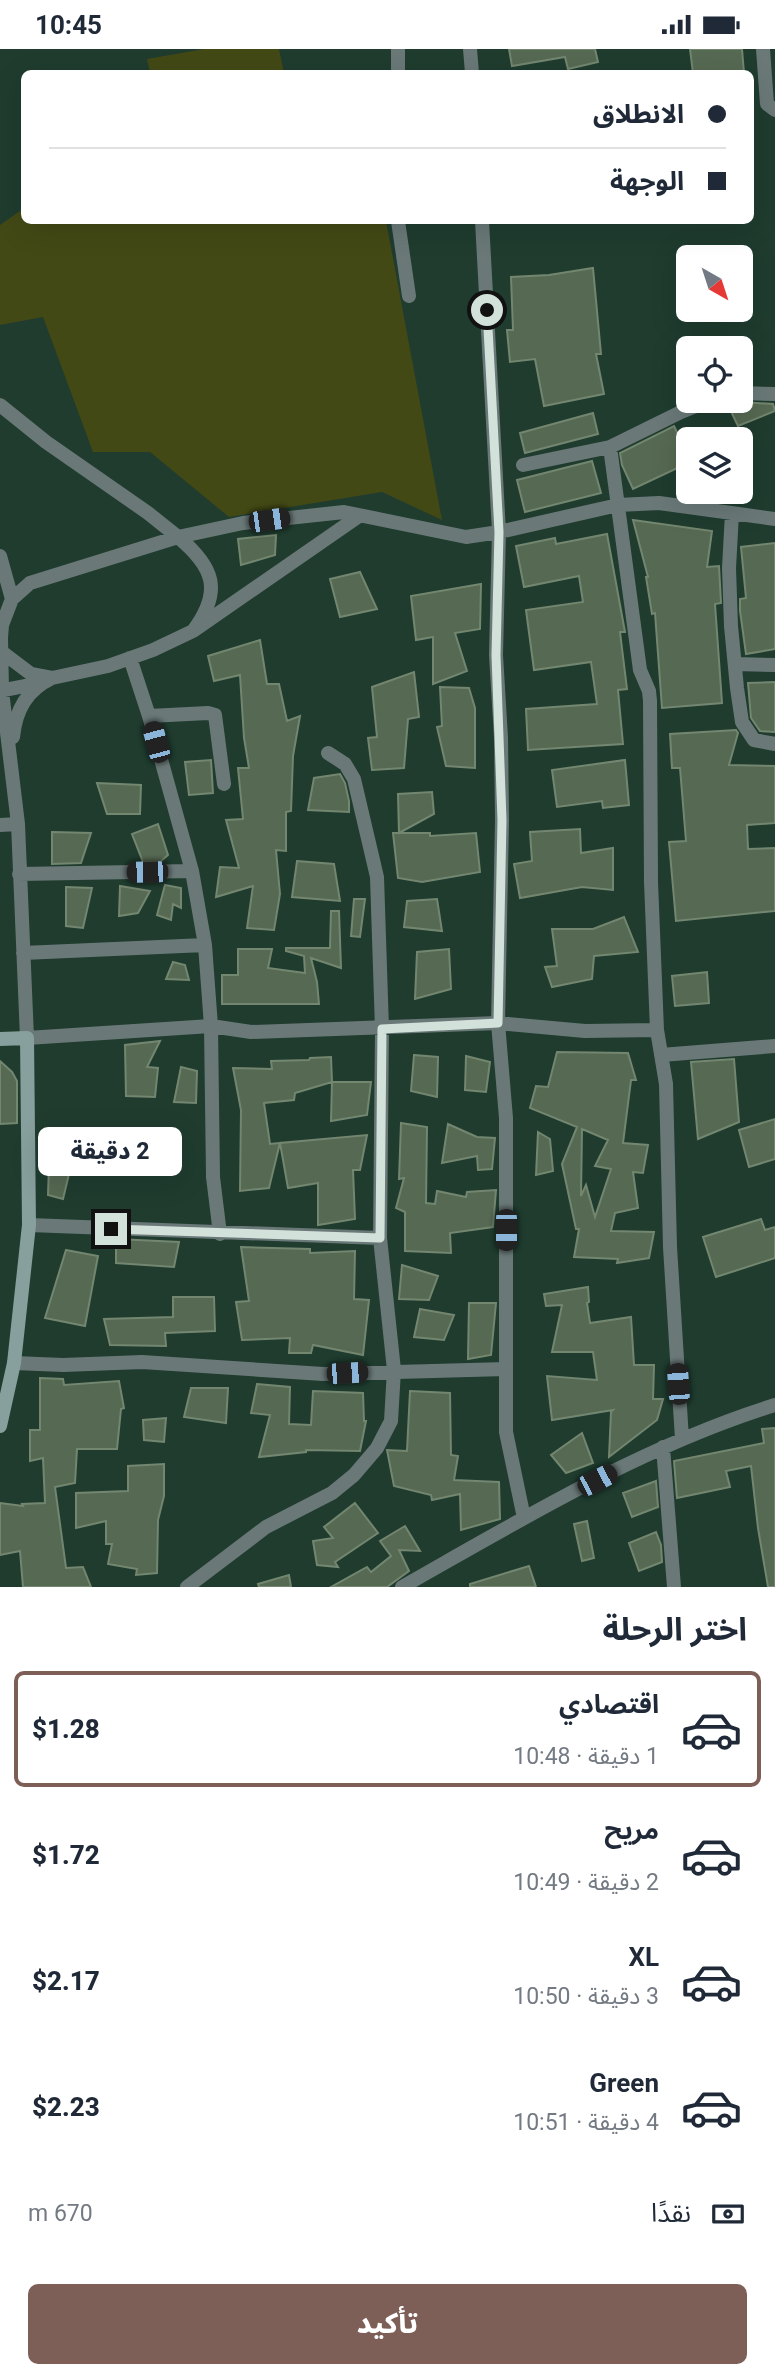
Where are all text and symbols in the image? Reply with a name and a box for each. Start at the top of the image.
text: 10:45 [35,10,102,40]
text: الانطلاق [593,99,684,129]
text: الوجهة [610,166,684,196]
north arrow [676,245,752,322]
map controls [676,245,753,504]
route start [471,294,503,326]
button: locate [676,336,753,413]
button: layers [676,427,753,504]
car [247,507,292,533]
car [141,719,172,765]
car [126,861,169,883]
callout: 2 دقيقة [39,1127,183,1177]
text: 2 دقيقة [70,1138,150,1165]
car [496,1209,517,1251]
route end [95,1213,127,1245]
car [326,1361,369,1385]
car [667,1362,690,1406]
car [574,1461,621,1499]
text: اختر الرحلة [602,1610,747,1648]
text: اقتصادي [559,1689,659,1719]
icon: car [680,1698,743,1761]
text: $1.28 [32,1714,100,1744]
text: 1 دقيقة · 10:48 [513,1743,659,1770]
text: مريح [604,1815,659,1845]
icon: car [680,1824,743,1887]
text: $1.72 [32,1840,100,1870]
text: 2 دقيقة · 10:49 [513,1869,659,1896]
text: XL [628,1942,659,1972]
icon: car [680,1950,743,2013]
text: $2.17 [32,1966,100,1996]
text: 3 دقيقة · 10:50 [513,1983,659,2010]
text: Green [589,2068,659,2098]
icon: car [680,2076,743,2139]
text: $2.23 [32,2092,100,2122]
text: 4 دقيقة · 10:51 [513,2109,659,2136]
icon: cash [709,2195,747,2233]
text: نقدًا [651,2198,691,2228]
text: 670 m [28,2200,93,2227]
button: تأكيد [28,2284,747,2364]

